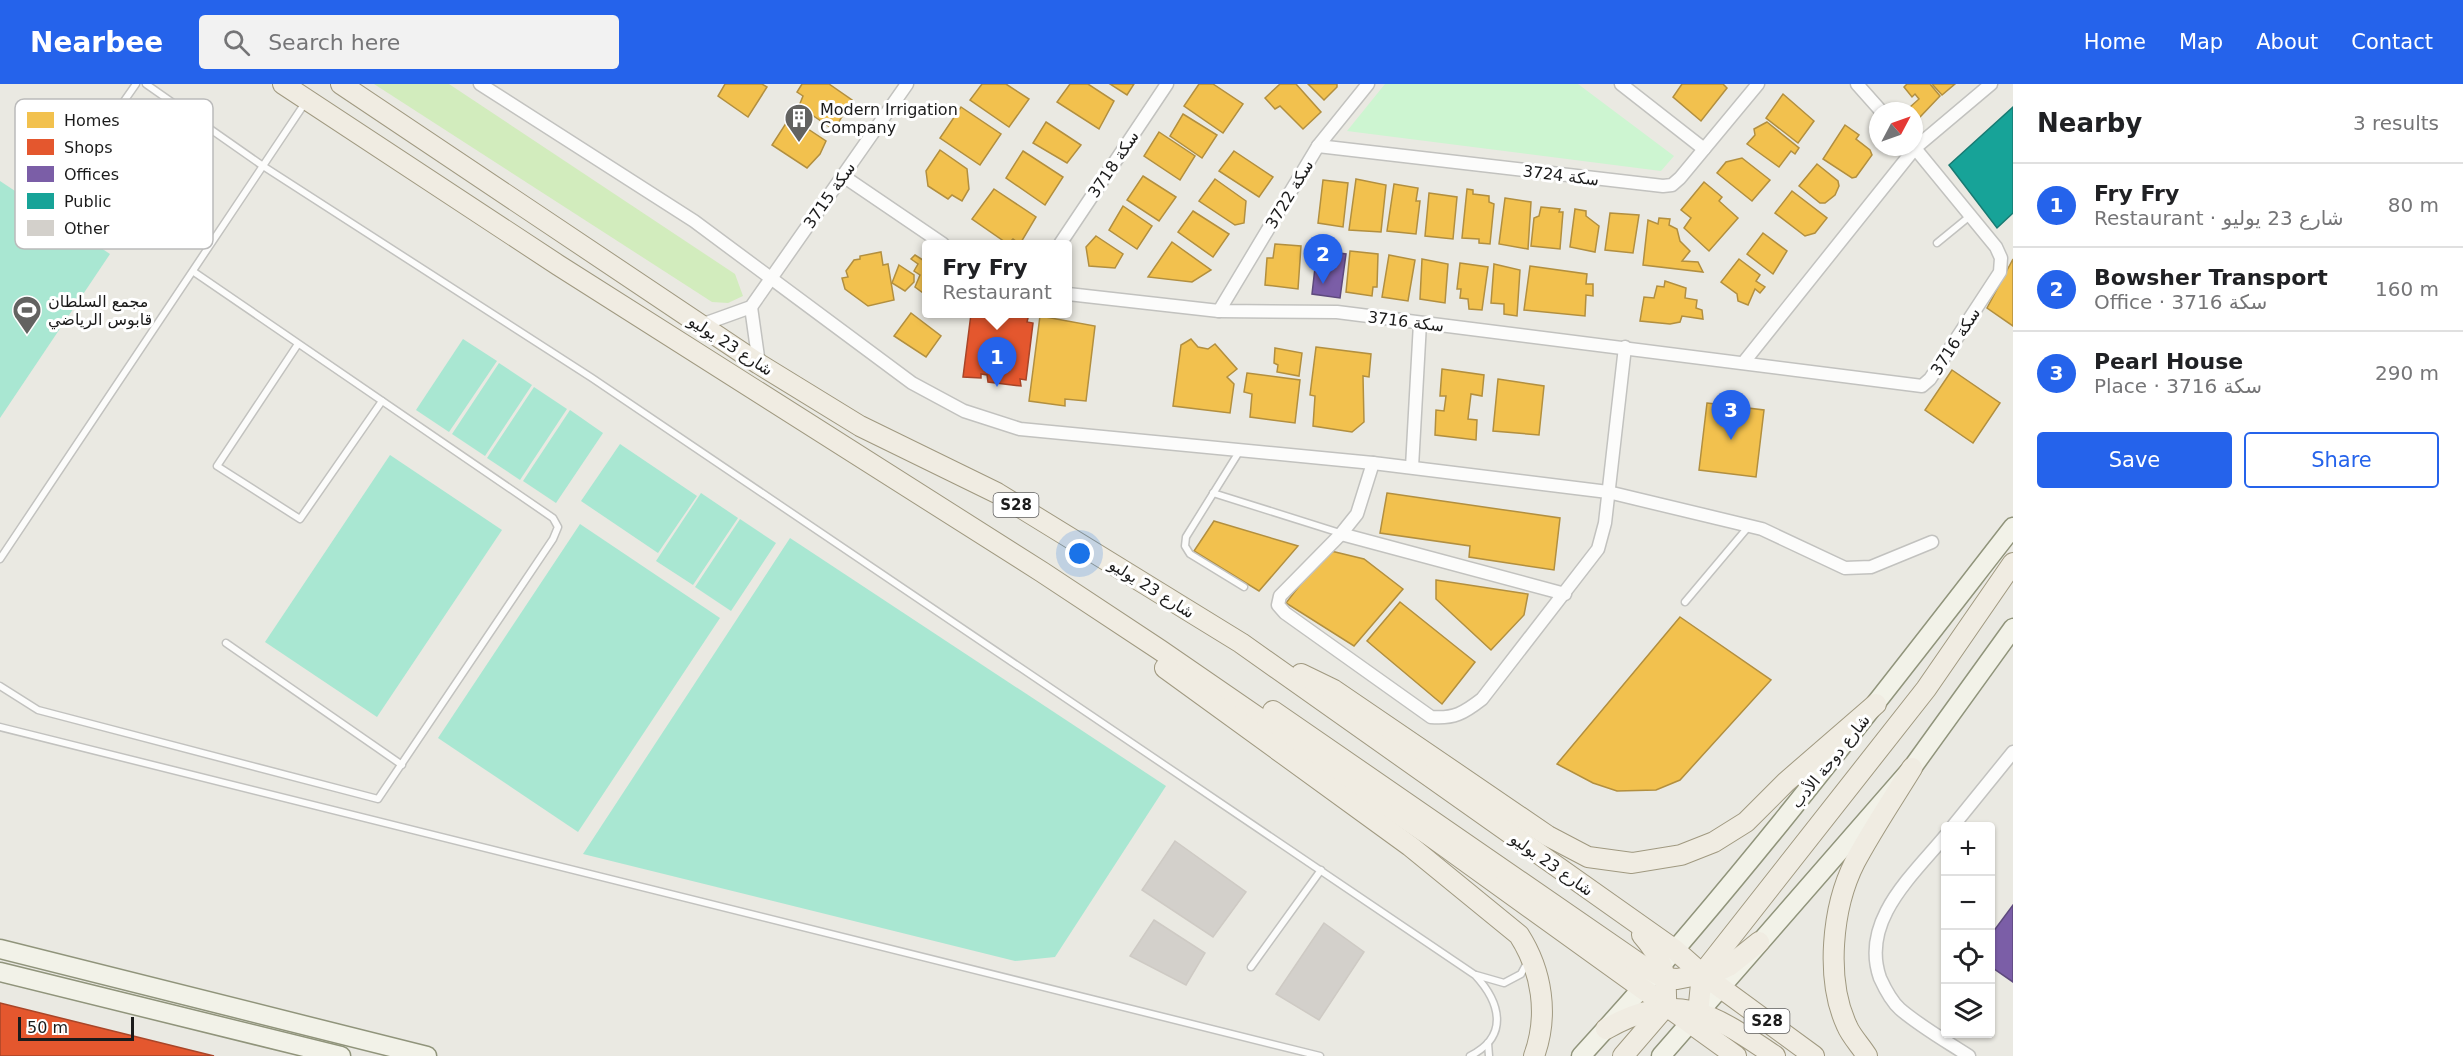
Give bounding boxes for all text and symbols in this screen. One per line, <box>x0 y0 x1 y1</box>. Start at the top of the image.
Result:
search box <box>199 15 619 69</box>
text: Nearbee <box>30 26 163 59</box>
icon: search <box>220 26 253 59</box>
text: Search here <box>268 30 400 55</box>
text: Home <box>2084 30 2146 54</box>
text: Map <box>2179 30 2223 54</box>
text: About <box>2256 30 2318 54</box>
text: Contact <box>2351 30 2433 54</box>
legend <box>15 99 213 249</box>
place label: Modern Irrigation Company <box>820 100 958 137</box>
building icon: Modern Irrigation Company <box>783 102 815 144</box>
north arrow <box>1869 102 1923 156</box>
text: Nearby <box>2037 108 2142 138</box>
text: Homes <box>64 111 120 130</box>
text: 3 results <box>2353 111 2439 135</box>
street label: سكة 3718 <box>1084 127 1143 201</box>
text: Shops <box>64 138 113 157</box>
street label: سكة 3722 <box>1262 157 1317 232</box>
street label: سكة 3715 <box>800 158 859 232</box>
street label: سكة 3724 <box>1522 161 1600 190</box>
text: Offices <box>64 165 119 184</box>
text: Fry Fry <box>2094 181 2179 206</box>
text: Public <box>64 192 111 211</box>
text: 1 <box>2050 193 2063 217</box>
text: 80 m <box>2388 193 2439 217</box>
text: Restaurant · شارع 23 يوليو <box>2094 206 2344 230</box>
text: Other <box>64 219 110 238</box>
pin: 2 <box>1304 234 1342 284</box>
popup <box>922 240 1072 318</box>
text: Fry Fry <box>942 255 1028 280</box>
text: Bowsher Transport <box>2094 265 2328 290</box>
text: 2 <box>2050 277 2063 301</box>
text: 160 m <box>2375 277 2439 301</box>
text: Restaurant <box>942 280 1052 304</box>
text: Office · سكة 3716 <box>2094 290 2267 314</box>
place label: مجمع السلطان قابوس الرياضي <box>48 292 152 330</box>
sports icon: مجمع السلطان قابوس الرياضي <box>11 294 43 336</box>
street label: سكة 3716 <box>1927 304 1984 379</box>
street label: سكة 3716 <box>1367 307 1445 336</box>
street label: شارع 23 يوليو <box>684 311 776 381</box>
pin: 1 <box>978 338 1016 387</box>
text: Pearl House <box>2094 349 2243 374</box>
text: 3 <box>2050 361 2063 385</box>
text: 290 m <box>2375 361 2439 385</box>
text: Place · سكة 3716 <box>2094 374 2262 398</box>
pin: 3 <box>1712 390 1750 440</box>
button: Save <box>2037 432 2232 488</box>
button: Share <box>2244 432 2439 488</box>
road number: S28 <box>994 493 1038 517</box>
your location <box>1065 539 1094 568</box>
street label: شارع 23 يوليو <box>1104 554 1198 623</box>
street label: شارع دوحة الأدب <box>1786 710 1875 813</box>
map controls <box>1941 822 1995 1038</box>
button: + <box>1941 822 1995 876</box>
street label: شارع 23 يوليو <box>1505 828 1597 901</box>
button: − <box>1941 876 1995 930</box>
button: locate <box>1941 930 1995 984</box>
button: layers <box>1941 984 1995 1038</box>
road number: S28 <box>1744 1009 1790 1033</box>
scale bar <box>18 1014 134 1042</box>
text: 50 m <box>27 1018 68 1037</box>

